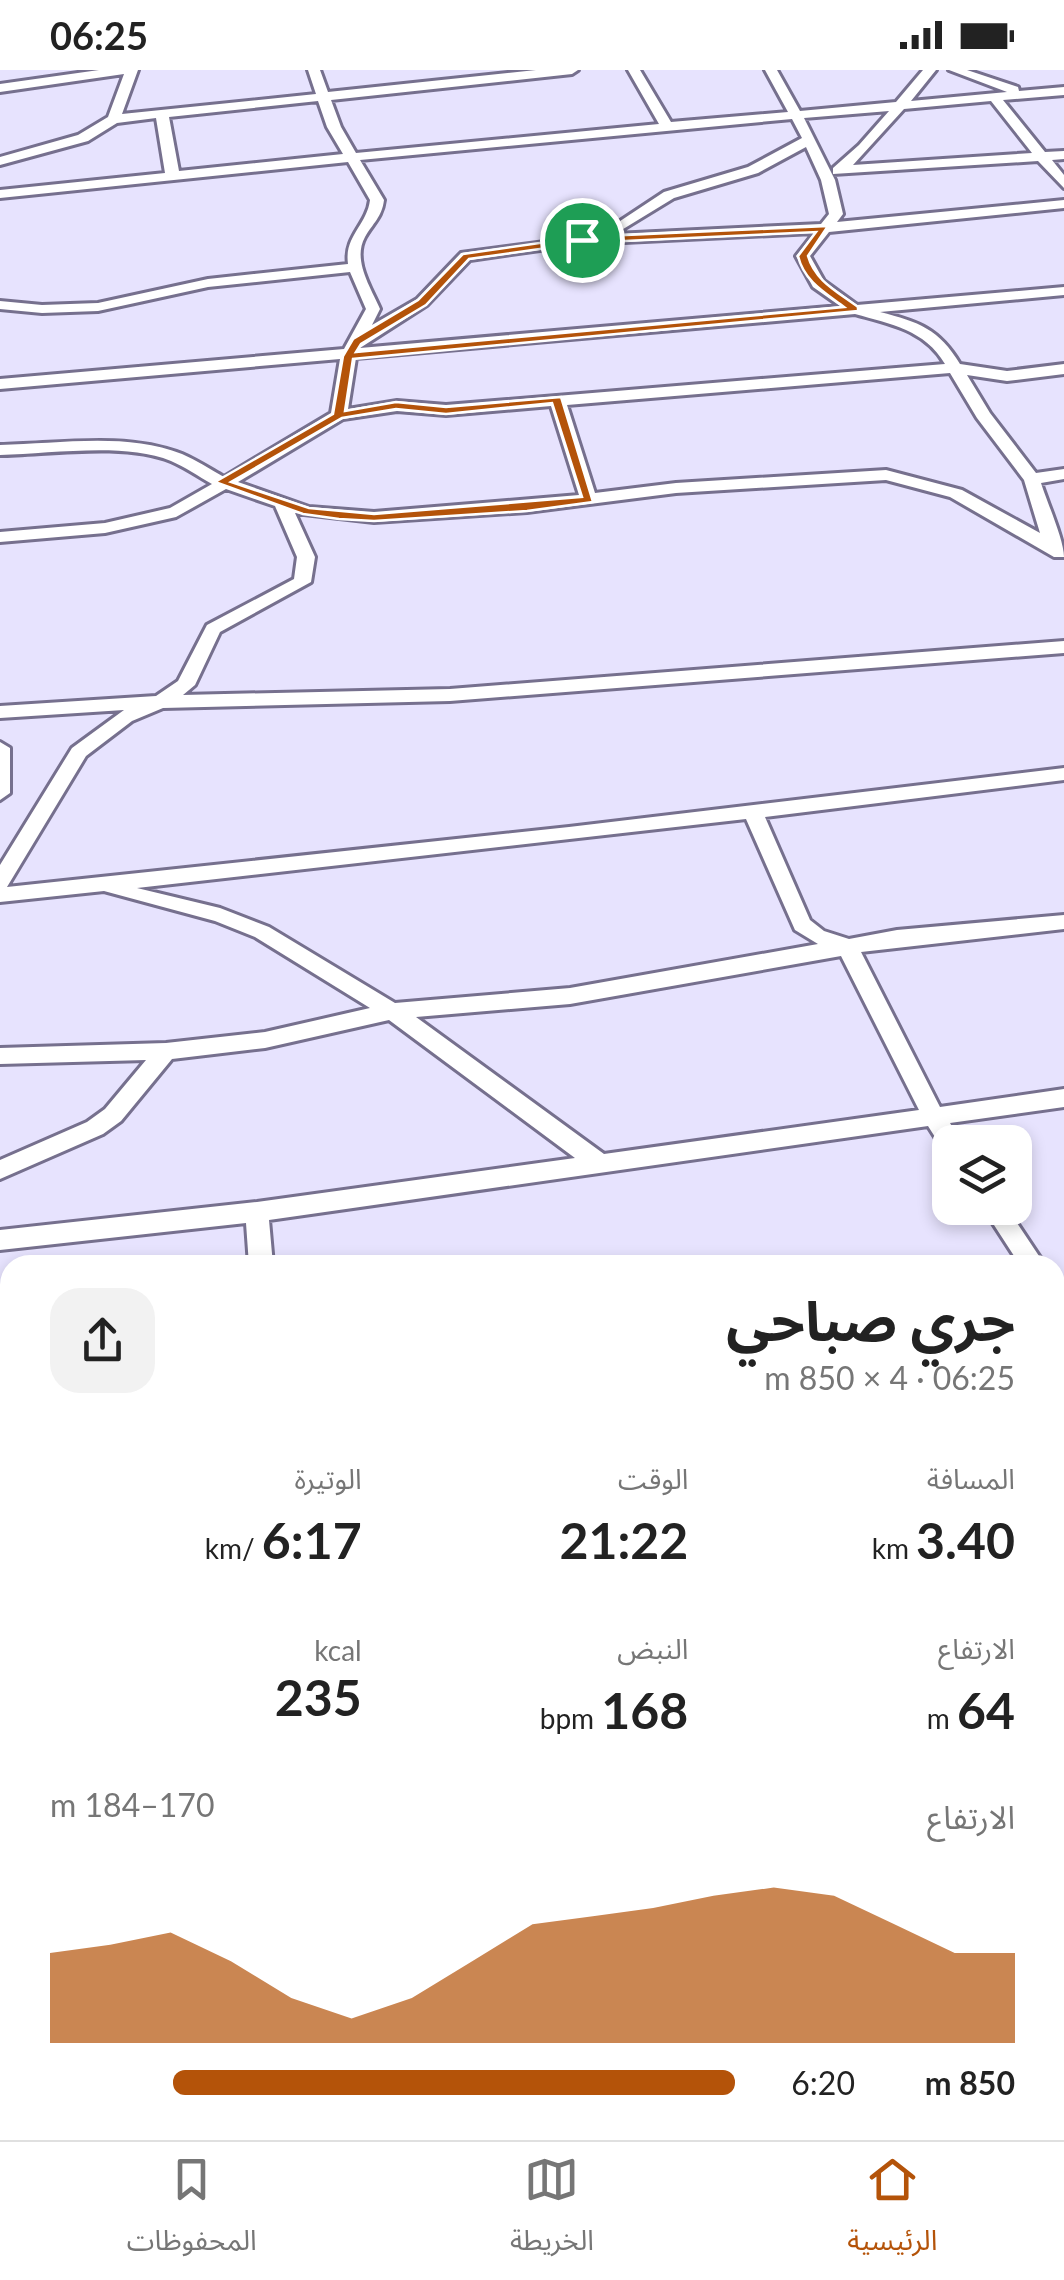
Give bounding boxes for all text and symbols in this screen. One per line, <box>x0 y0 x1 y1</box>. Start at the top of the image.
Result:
text: 06:25 <box>50 12 148 58</box>
pin <box>540 198 625 283</box>
icon: arrive <box>555 213 610 268</box>
map controls <box>932 1125 1032 1225</box>
button: layers <box>932 1125 1032 1225</box>
text: جري صباحي <box>726 1287 1015 1353</box>
button: share <box>50 1288 155 1393</box>
text: 06:25 · 4 × 850 m <box>764 1358 1015 1397</box>
text: الوتيرة <box>294 1461 362 1495</box>
text: الوقت <box>618 1461 688 1495</box>
text: المسافة <box>927 1461 1015 1495</box>
text: 6:17 <box>262 1510 362 1570</box>
text: 21:22 <box>559 1510 688 1570</box>
text: 3.40 <box>916 1510 1015 1570</box>
text: /km <box>205 1531 262 1565</box>
text: km <box>872 1531 916 1565</box>
text: النبض <box>617 1631 688 1665</box>
text: الارتفاع <box>938 1631 1015 1665</box>
text: kcal <box>314 1633 362 1667</box>
text: 235 <box>275 1667 362 1727</box>
text: 168 <box>601 1680 688 1740</box>
text: 64 <box>957 1680 1015 1740</box>
text: bpm <box>540 1701 601 1735</box>
text: m <box>927 1701 957 1735</box>
text: 170–184 m <box>50 1785 214 1824</box>
text: الارتفاع <box>927 1797 1015 1836</box>
text: 6:20 <box>791 2063 855 2102</box>
text: 850 m <box>925 2063 1015 2102</box>
tab: المحفوظات <box>127 2152 257 2271</box>
tab: الخريطة <box>510 2152 594 2271</box>
tab: الرئيسية <box>847 2152 937 2271</box>

